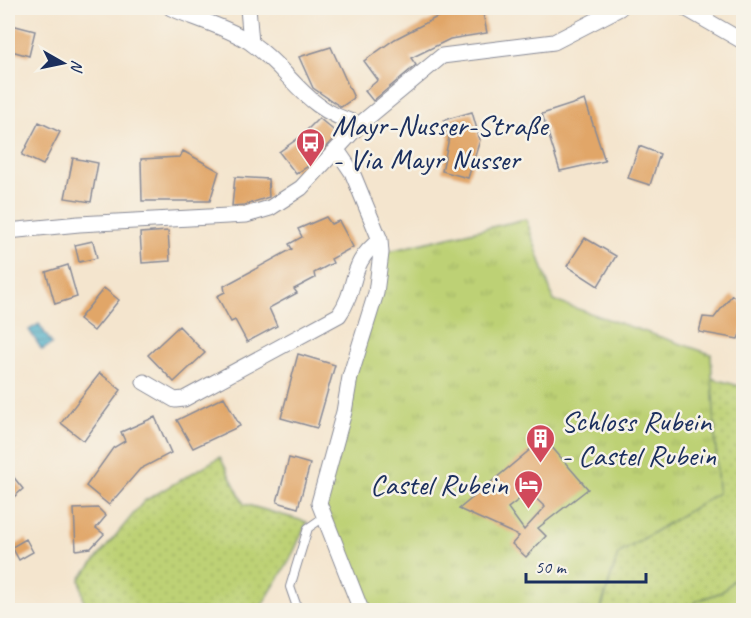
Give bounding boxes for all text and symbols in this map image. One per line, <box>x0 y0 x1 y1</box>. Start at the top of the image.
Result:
north arrow <box>33 33 93 93</box>
text: N <box>66 59 87 75</box>
place label: Mayr-Nusser-Straße - Via Mayr Nusser <box>332 106 550 178</box>
bus stop icon: Mayr-Nusser-Straße - Via Mayr Nusser <box>295 126 327 168</box>
place label: Schloss Rubein - Castel Rubein <box>561 402 717 474</box>
building icon: Schloss Rubein - Castel Rubein <box>524 422 556 464</box>
place label: Castel Rubein <box>370 465 508 503</box>
hotel icon: Castel Rubein <box>513 468 545 510</box>
scale bar <box>526 546 646 584</box>
text: 50 m <box>535 556 568 578</box>

